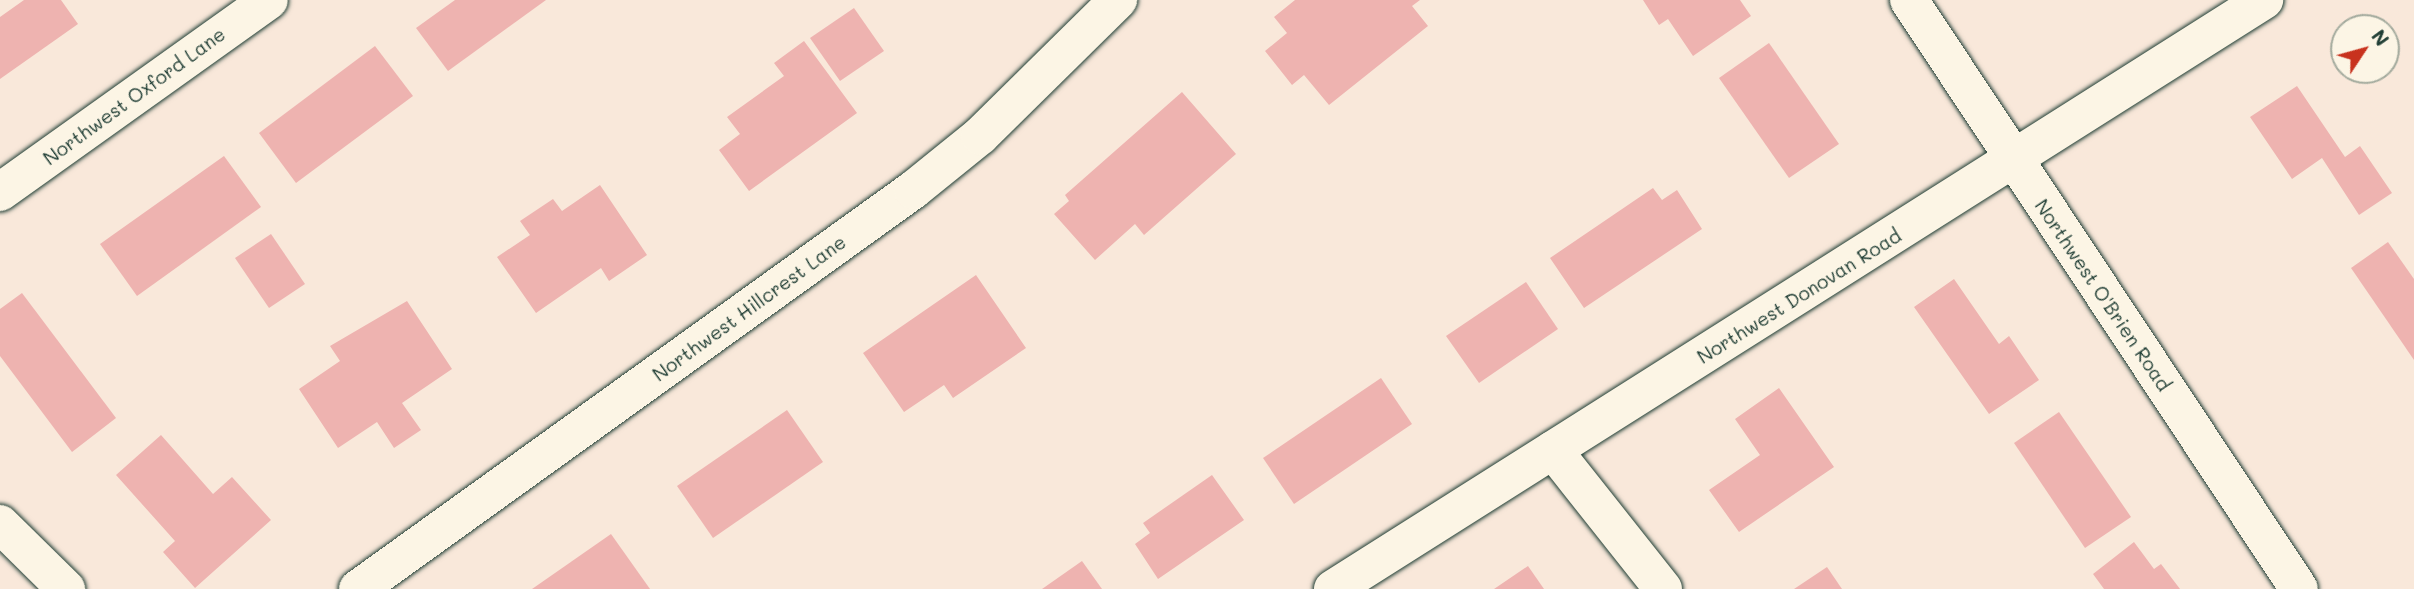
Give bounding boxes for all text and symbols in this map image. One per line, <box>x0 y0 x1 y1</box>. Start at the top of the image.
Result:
north arrow <box>2330 14 2400 84</box>
street label: Northwest Oxford Lane <box>39 22 229 170</box>
text: N <box>2366 24 2395 51</box>
street label: Northwest O'Brien Road <box>2030 195 2176 395</box>
street label: Northwest Donovan Road <box>1693 224 1905 368</box>
street label: Northwest Hillcrest Lane <box>648 230 850 386</box>

